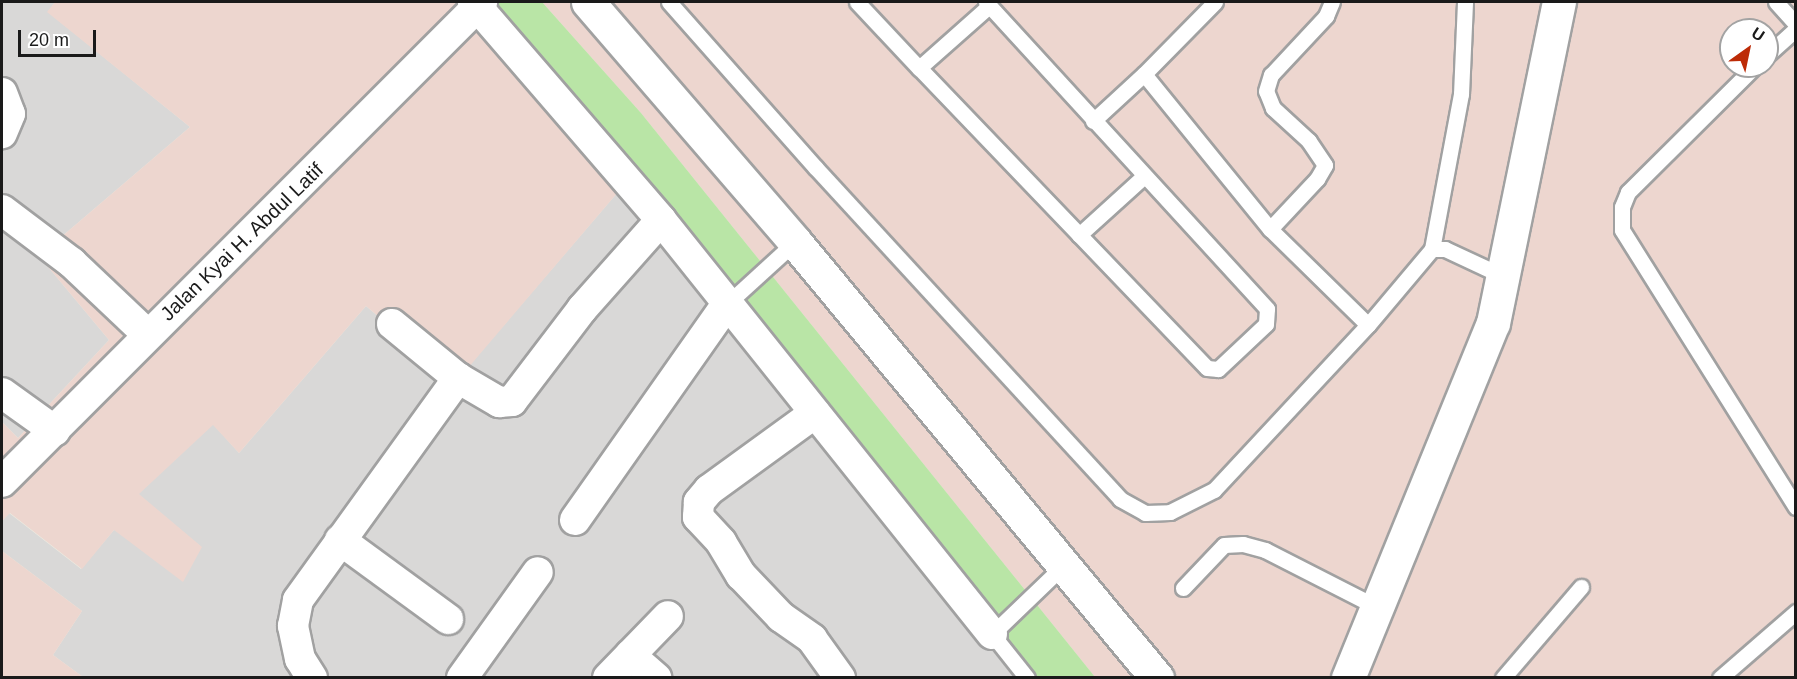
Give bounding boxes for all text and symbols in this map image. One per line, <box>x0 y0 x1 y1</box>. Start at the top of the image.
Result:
scale bar <box>21 18 99 56</box>
north arrow <box>1719 18 1779 78</box>
text: U <box>1749 24 1767 44</box>
text: 20 m <box>29 30 69 50</box>
street label: Jalan Kyai H. Abdul Latif <box>155 158 329 326</box>

